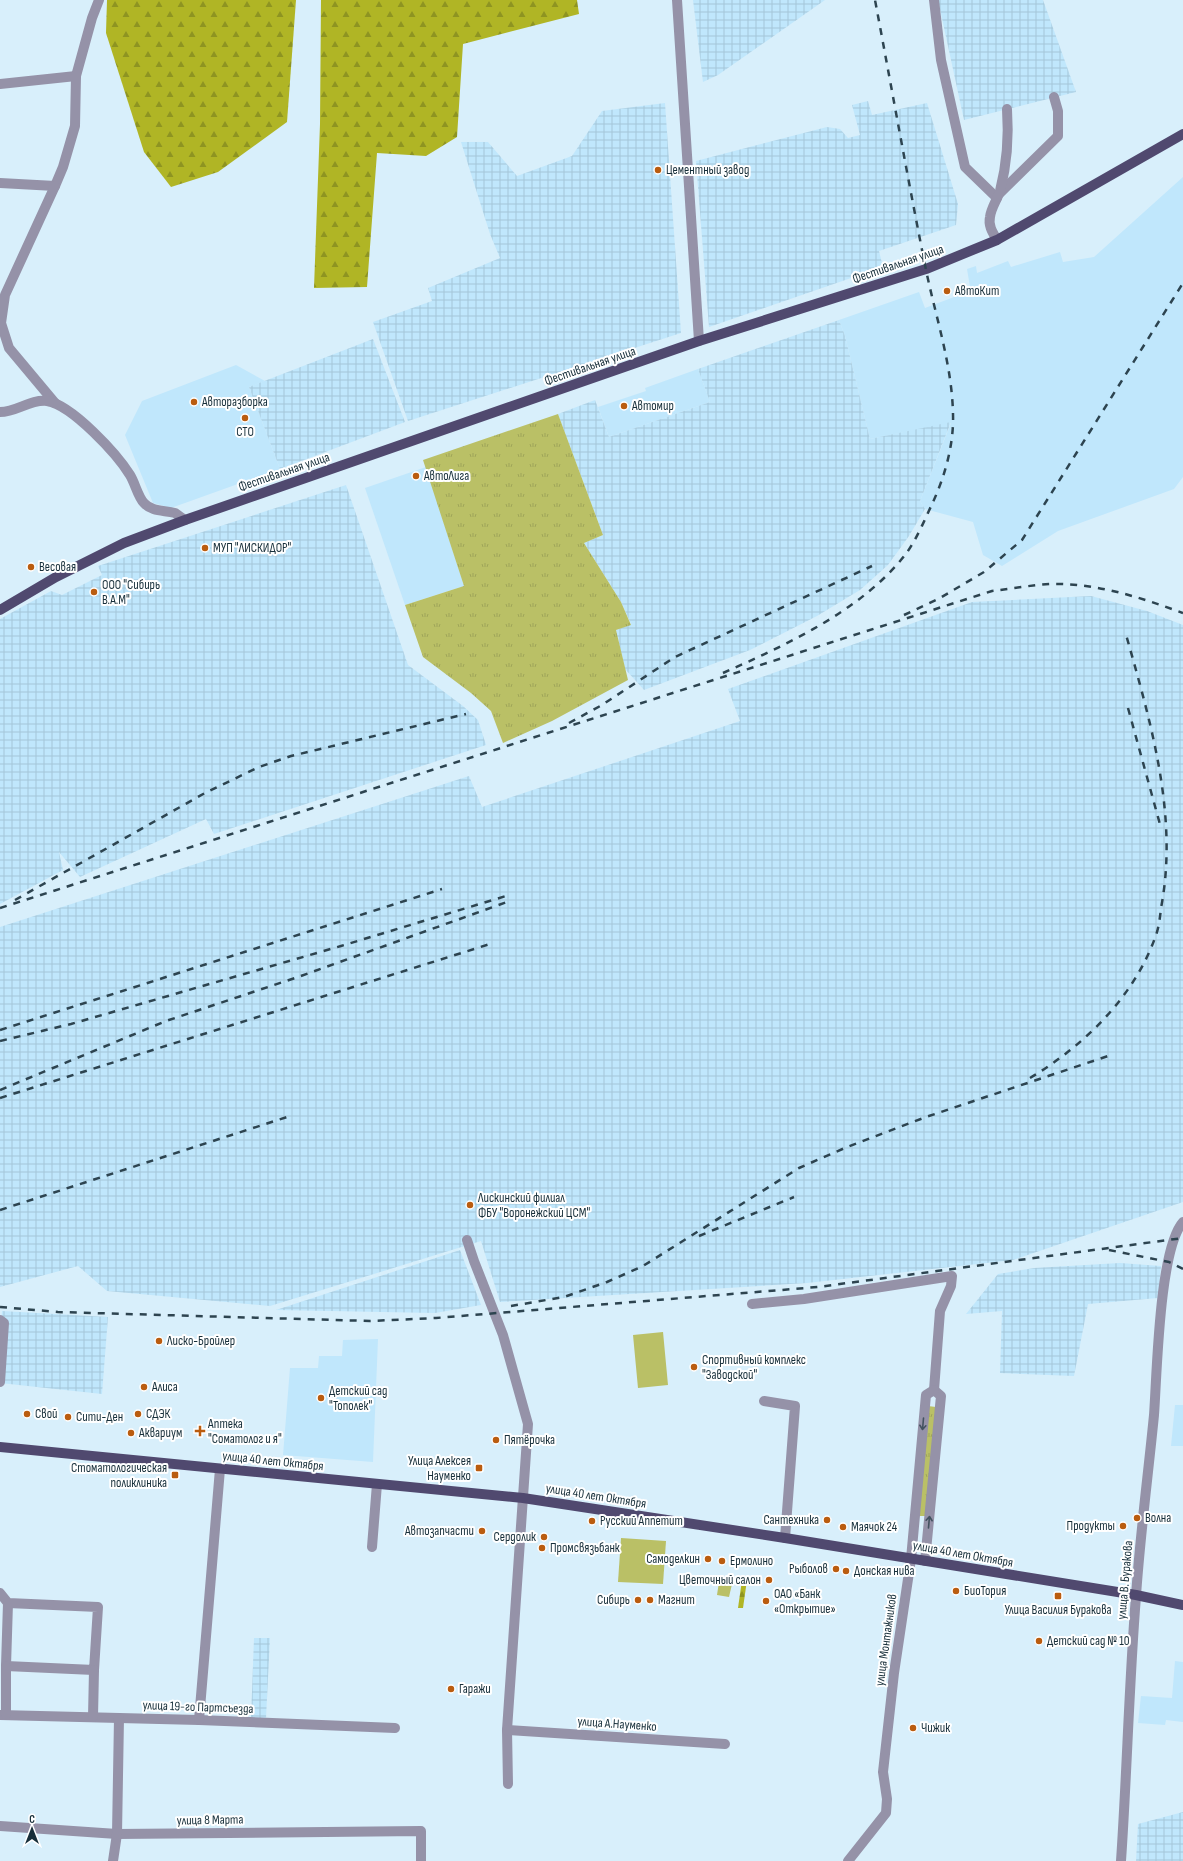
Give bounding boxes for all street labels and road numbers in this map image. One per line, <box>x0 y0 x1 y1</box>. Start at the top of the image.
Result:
street label: Фестивальная улица <box>850 241 946 287</box>
street label: Фестивальная улица <box>542 343 638 389</box>
street label: Фестивальная улица <box>236 449 332 495</box>
street label: улица 40 лет Октября <box>222 1448 324 1474</box>
street label: улица 40 лет Октября <box>545 1480 647 1512</box>
street label: улица 40 лет Октября <box>912 1537 1014 1571</box>
street label: улица В. Буракова <box>1114 1540 1136 1620</box>
street label: улица Монтажников <box>872 1593 900 1687</box>
street label: улица 19-го Партсъезда <box>142 1697 254 1717</box>
street label: улица А.Науменко <box>577 1713 657 1735</box>
street label: улица 8 Марта <box>177 1811 243 1829</box>

